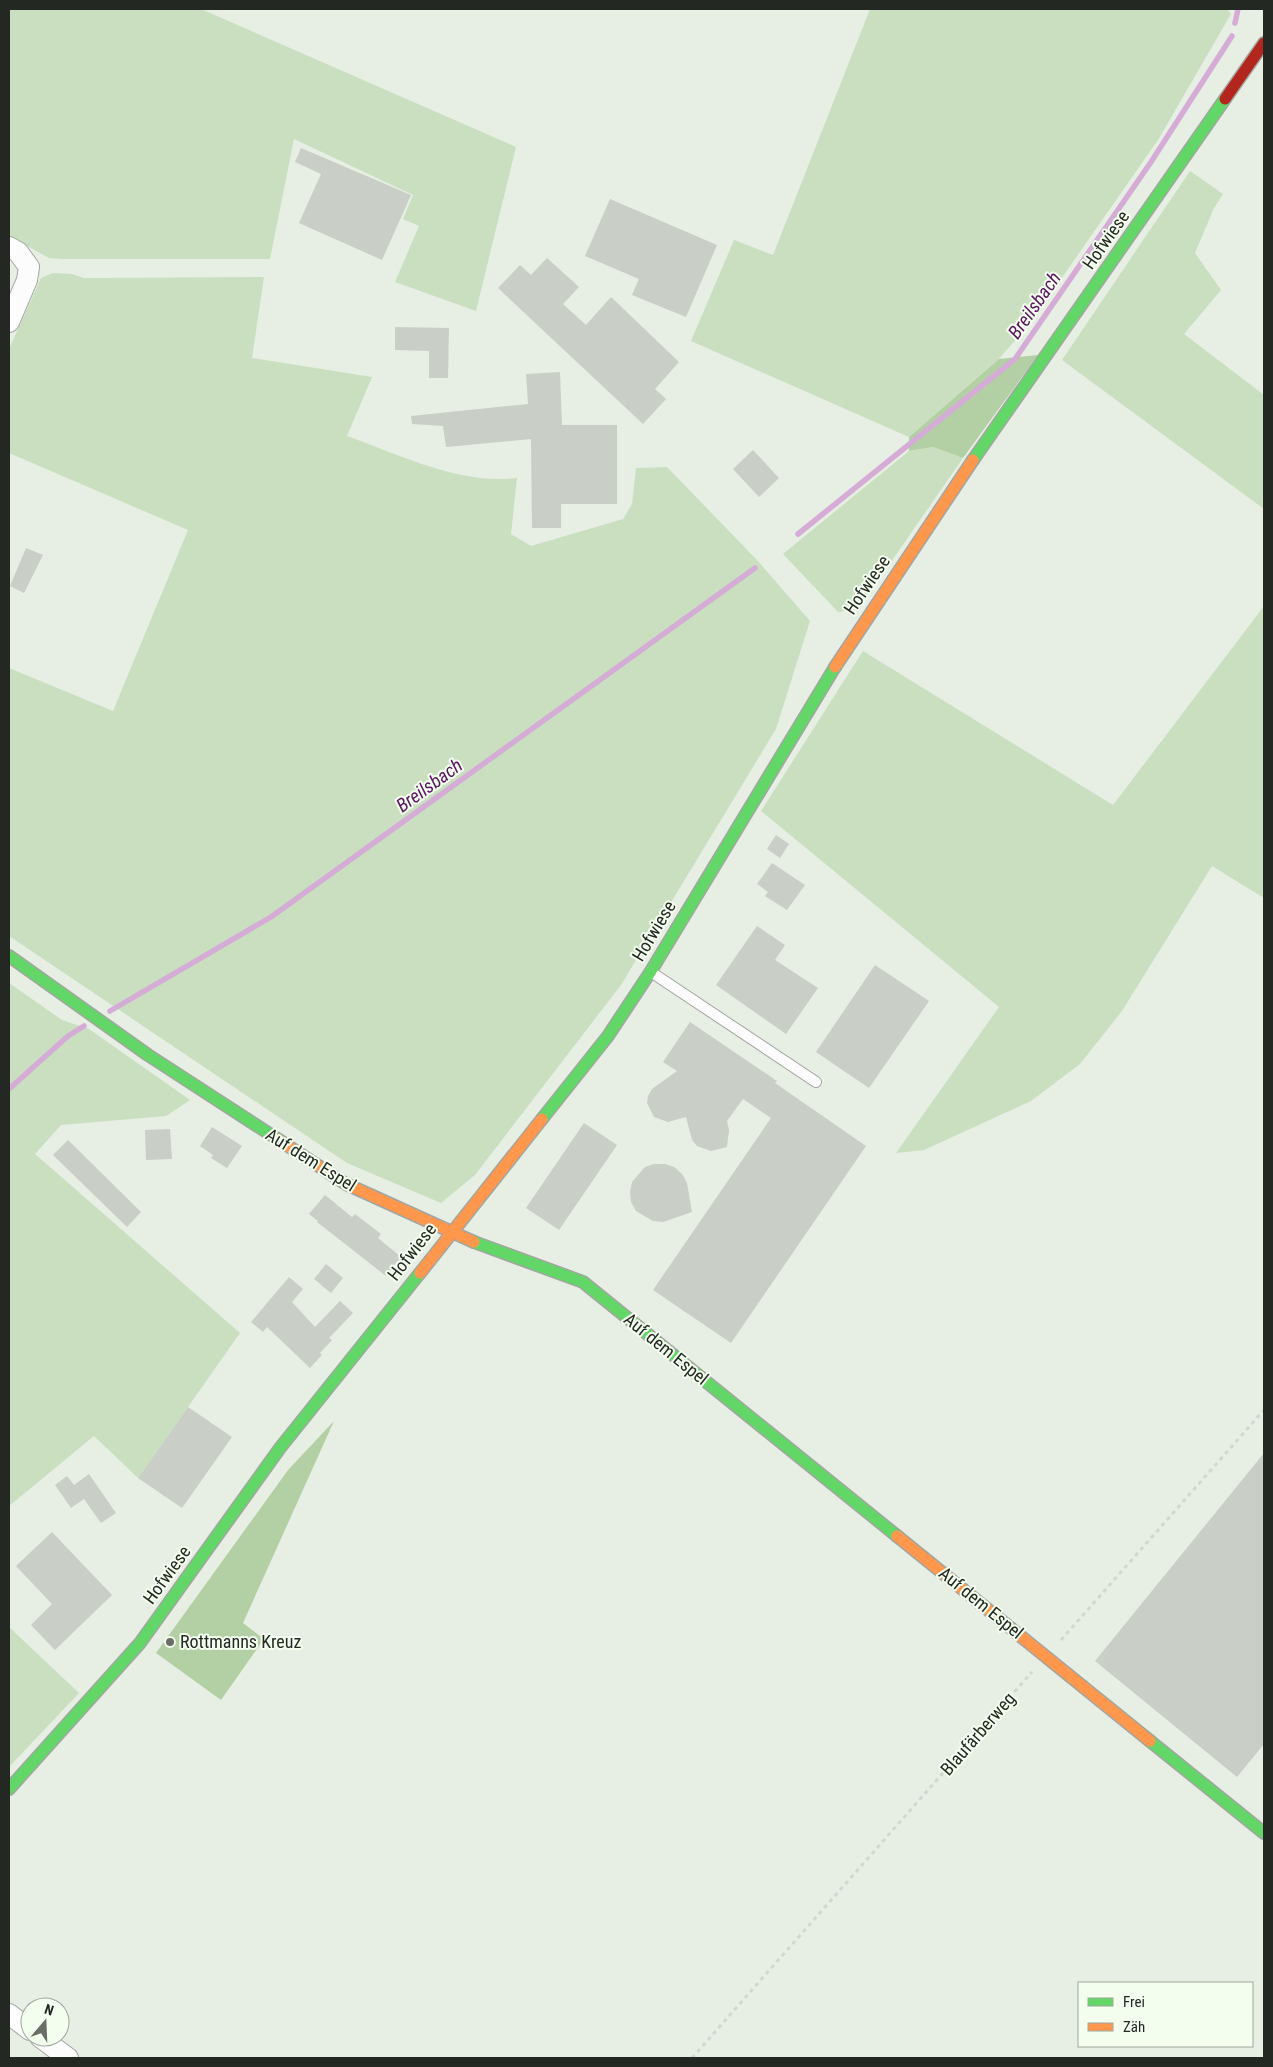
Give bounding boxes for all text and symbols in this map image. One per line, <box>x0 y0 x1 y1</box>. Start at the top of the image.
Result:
street label: Hofwiese <box>1078 206 1133 273</box>
water label: Breilsbach <box>1003 267 1066 343</box>
street label: Hofwiese <box>839 551 894 618</box>
water label: Breilsbach <box>392 754 467 817</box>
street label: Hofwiese <box>627 897 680 965</box>
street label: Auf dem Espel <box>262 1124 360 1196</box>
street label: Hofwiese <box>383 1219 440 1284</box>
street label: Auf dem Espel <box>620 1308 713 1389</box>
street label: Hofwiese <box>138 1542 195 1608</box>
street label: Auf dem Espel <box>935 1562 1028 1643</box>
place label: Rottmanns Kreuz <box>180 1631 301 1652</box>
marker: Rottmanns Kreuz <box>164 1636 176 1648</box>
street label: Blaufärberweg <box>936 1688 1019 1779</box>
legend <box>1078 1982 1253 2047</box>
text: Frei <box>1123 1993 1145 2011</box>
north arrow <box>20 1997 70 2047</box>
text: N <box>43 2001 56 2019</box>
text: Zäh <box>1123 2018 1145 2036</box>

